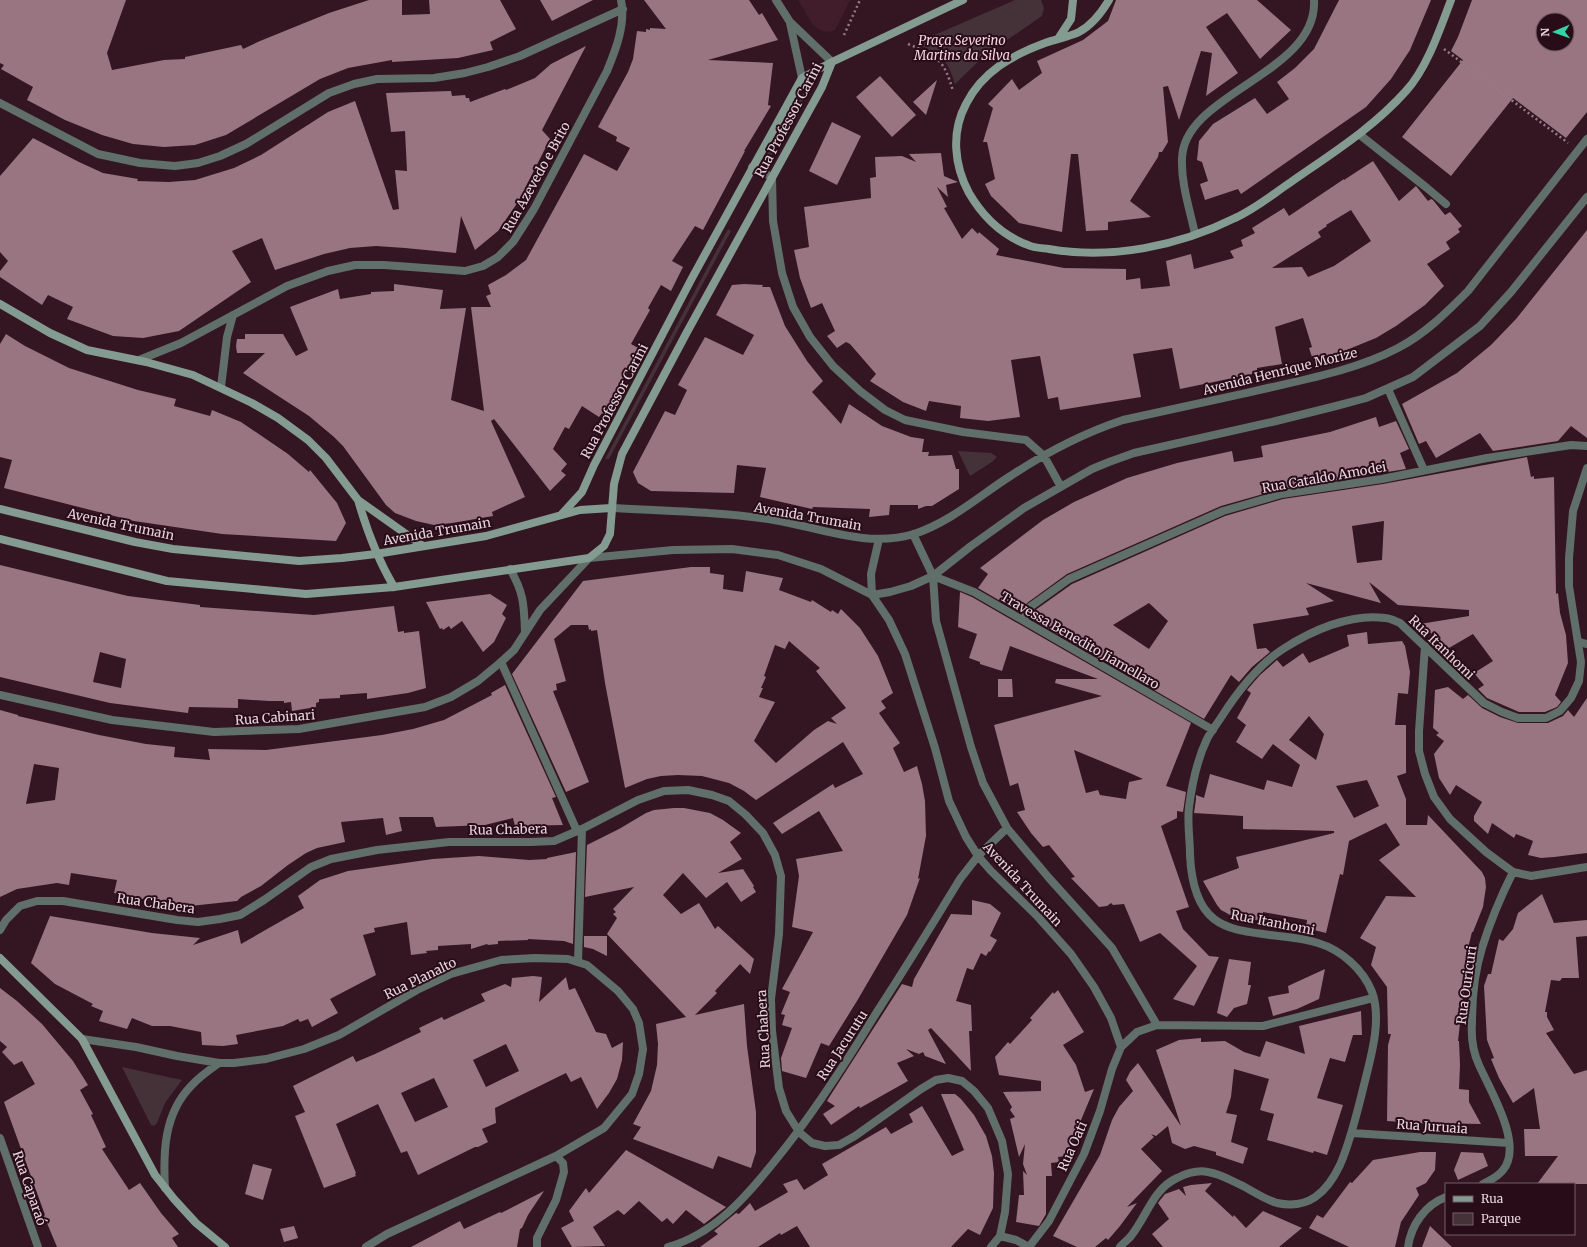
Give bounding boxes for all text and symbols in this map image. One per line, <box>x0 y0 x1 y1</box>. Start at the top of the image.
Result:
north arrow <box>1535 12 1575 52</box>
text: N <box>1538 27 1552 37</box>
park label: Praça Severino Martins da Silva <box>913 32 1010 64</box>
street label: Rua Professor Carini <box>751 60 826 181</box>
street label: Rua Azevedo e Brito <box>499 119 574 236</box>
street label: Rua Professor Carini <box>577 341 652 462</box>
street label: Avenida Henrique Morize <box>1200 344 1359 399</box>
street label: Rua Cataldo Amodei <box>1260 458 1388 497</box>
street label: Avenida Trumain <box>752 498 863 534</box>
street label: Avenida Trumain <box>65 505 176 544</box>
street label: Avenida Trumain <box>381 514 493 549</box>
street label: Travessa Benedito Jiamellaro <box>997 588 1163 693</box>
street label: Rua Itanhomi <box>1405 612 1478 683</box>
street label: Rua Cabinari <box>234 706 316 729</box>
street label: Rua Chabera <box>469 820 547 839</box>
street label: Avenida Trumain <box>979 838 1066 930</box>
street label: Rua Chabera <box>116 890 196 917</box>
street label: Rua Itanhomi <box>1229 906 1316 939</box>
street label: Rua Ouricuri <box>1453 945 1480 1026</box>
street label: Rua Planalto <box>381 953 459 1003</box>
street label: Rua Chabera <box>753 989 774 1069</box>
street label: Rua Jacurutu <box>813 1007 871 1084</box>
street label: Rua Juruaia <box>1396 1116 1468 1137</box>
street label: Rua Oati <box>1054 1119 1091 1174</box>
street label: Rua Caparaó <box>9 1149 50 1228</box>
legend <box>1445 1183 1575 1235</box>
text: Rua <box>1481 1191 1504 1206</box>
text: Parque <box>1481 1211 1521 1226</box>

